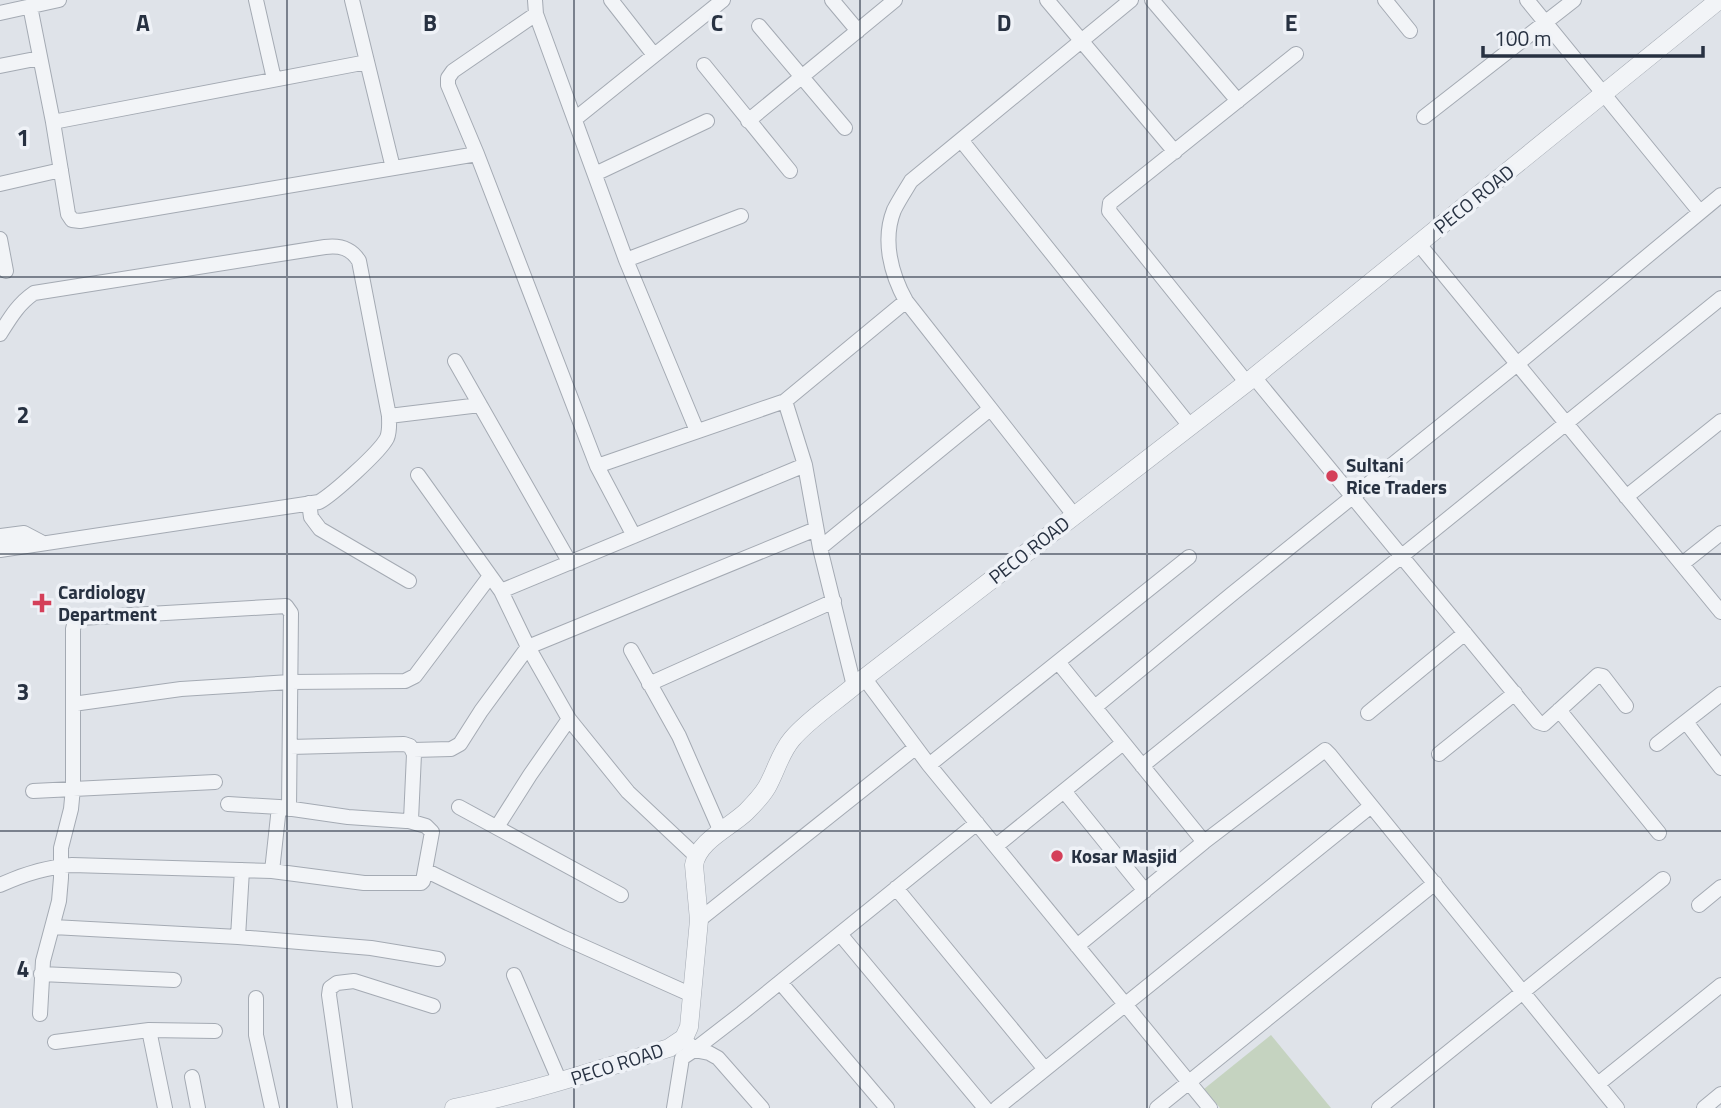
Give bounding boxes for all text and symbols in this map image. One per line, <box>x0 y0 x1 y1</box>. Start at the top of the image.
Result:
text: A <box>136 5 150 40</box>
text: B <box>423 5 437 40</box>
text: C <box>711 5 723 40</box>
text: D <box>997 5 1011 40</box>
text: E <box>1285 5 1297 40</box>
scale bar <box>1483 14 1704 58</box>
text: 100 m <box>1494 22 1551 54</box>
text: 1 <box>17 120 29 155</box>
street label: PECO ROAD <box>1427 157 1520 240</box>
text: 2 <box>17 397 29 432</box>
place label: Sultani Rice Traders <box>1346 450 1447 501</box>
marker: Sultani Rice Traders <box>1324 468 1340 484</box>
street label: PECO ROAD <box>982 509 1075 591</box>
place label: Cardiology Department <box>58 577 157 628</box>
marker: Cardiology Department <box>32 593 52 613</box>
text: 3 <box>17 674 29 709</box>
place label: Kosar Masjid <box>1071 841 1177 870</box>
marker: Kosar Masjid <box>1049 848 1065 864</box>
text: 4 <box>17 951 29 986</box>
street label: PECO ROAD <box>567 1035 667 1092</box>

